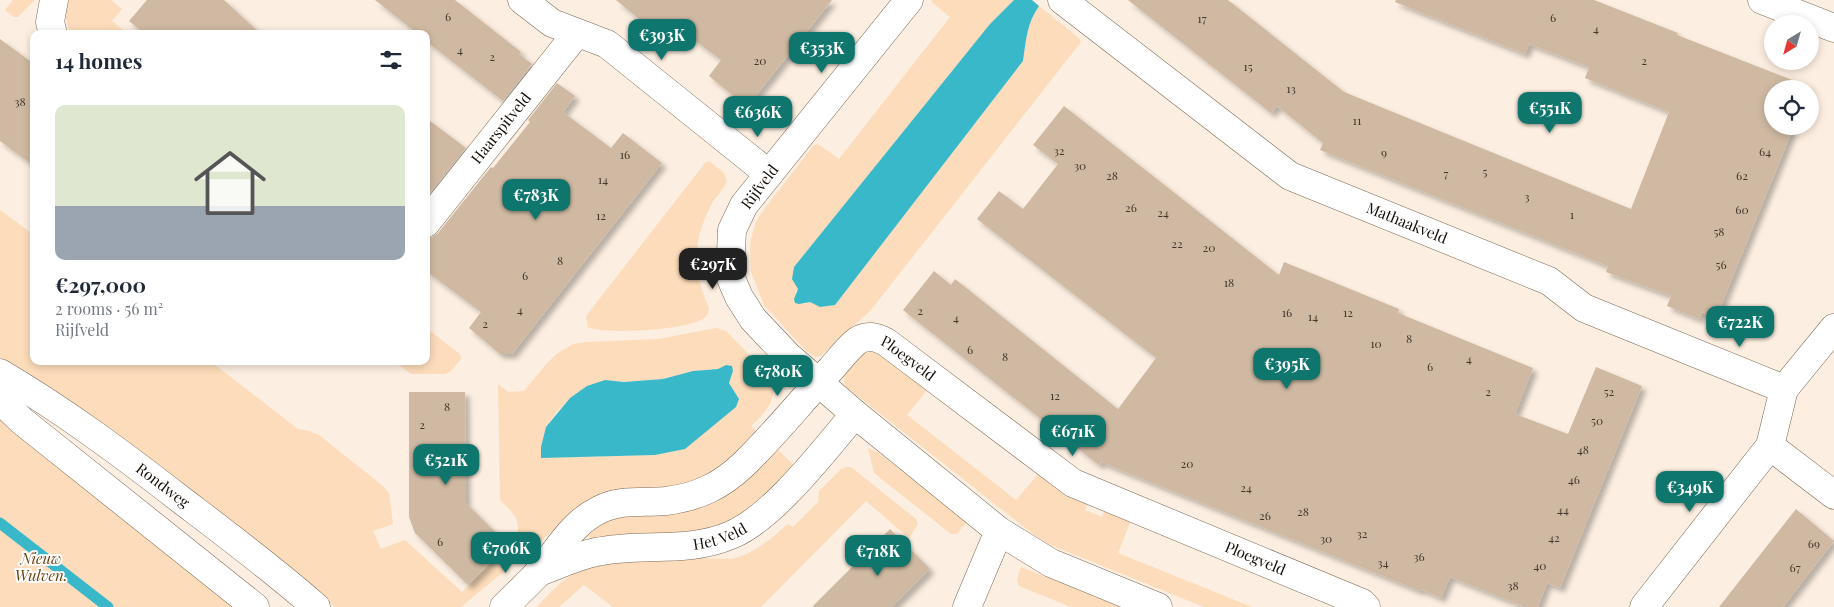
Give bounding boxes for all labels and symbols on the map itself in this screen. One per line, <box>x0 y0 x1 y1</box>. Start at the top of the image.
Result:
house number: 6 <box>445 8 451 24</box>
house number: 6 <box>1550 9 1556 25</box>
house number: 17 <box>1197 10 1207 26</box>
north arrow <box>1764 15 1819 70</box>
pin: €393K <box>627 18 697 61</box>
house number: 4 <box>1593 20 1599 36</box>
pin: €353K <box>787 32 857 74</box>
house number: 4 <box>457 41 463 57</box>
house number: 2 <box>489 48 495 64</box>
house number: 20 <box>754 52 766 68</box>
house number: 2 <box>1641 52 1647 68</box>
house number: 15 <box>1243 58 1253 74</box>
house number: 13 <box>1286 80 1296 96</box>
street label: Haarspitveld <box>466 88 535 167</box>
pin: €551K <box>1515 92 1585 134</box>
house number: 38 <box>14 93 26 109</box>
pin: €636K <box>723 96 793 138</box>
house number: 11 <box>1353 112 1362 128</box>
house number: 32 <box>1053 142 1065 158</box>
house number: 64 <box>1759 143 1771 159</box>
house number: 9 <box>1381 144 1387 160</box>
house number: 16 <box>620 146 630 162</box>
house number: 30 <box>1074 157 1086 173</box>
street label: Rijfveld <box>736 160 783 213</box>
house number: 5 <box>1483 163 1488 179</box>
house number: 7 <box>1444 165 1449 181</box>
house number: 28 <box>1106 167 1118 183</box>
house number: 62 <box>1736 167 1748 183</box>
house number: 14 <box>598 171 608 187</box>
pin: €783K <box>501 178 571 221</box>
house number: 3 <box>1524 188 1530 204</box>
street label: Mathaakveld <box>1364 197 1451 248</box>
house number: 26 <box>1125 199 1137 215</box>
house number: 60 <box>1735 201 1749 217</box>
house number: 24 <box>1157 204 1169 220</box>
house number: 1 <box>1570 206 1575 222</box>
house number: 12 <box>596 207 606 223</box>
house number: 58 <box>1713 223 1725 239</box>
house number: 22 <box>1171 235 1183 251</box>
house number: 20 <box>1203 239 1215 255</box>
pin: €297K <box>678 248 748 290</box>
house number: 8 <box>557 252 563 268</box>
house number: 56 <box>1715 256 1727 272</box>
house number: 6 <box>522 267 528 283</box>
house number: 18 <box>1224 274 1234 290</box>
house number: 4 <box>517 301 523 317</box>
house number: 2 <box>917 302 923 318</box>
house number: 16 <box>1282 304 1292 320</box>
house number: 12 <box>1343 304 1353 320</box>
pin: €722K <box>1705 306 1775 348</box>
house number: 14 <box>1308 308 1318 324</box>
house number: 4 <box>953 309 959 325</box>
house number: 2 <box>482 315 488 331</box>
street label: Ploegveld <box>878 330 940 385</box>
house number: 8 <box>1406 330 1412 346</box>
house number: 10 <box>1370 335 1382 351</box>
house number: 6 <box>967 341 973 357</box>
house number: 8 <box>1002 348 1008 364</box>
pin: €395K <box>1252 348 1322 390</box>
house number: 4 <box>1466 350 1472 366</box>
pin: €780K <box>743 354 813 397</box>
house number: 6 <box>1427 358 1433 374</box>
house number: 2 <box>1485 383 1491 399</box>
house number: 52 <box>1604 383 1615 399</box>
house number: 12 <box>1050 387 1060 403</box>
house number: 8 <box>444 398 450 414</box>
house number: 50 <box>1591 412 1603 428</box>
pin: €671K <box>1038 414 1108 457</box>
house number: 2 <box>419 416 425 432</box>
house number: 48 <box>1577 441 1589 457</box>
pin: €521K <box>411 444 481 486</box>
house number: 20 <box>1181 455 1193 471</box>
street label: Rondweg <box>132 458 194 512</box>
pin: €349K <box>1655 470 1725 513</box>
house number: 46 <box>1568 471 1580 487</box>
house number: 24 <box>1240 479 1252 495</box>
house number: 44 <box>1557 501 1569 517</box>
house number: 28 <box>1297 503 1309 519</box>
house number: 26 <box>1259 507 1271 523</box>
street label: Het Veld <box>691 518 751 554</box>
house number: 32 <box>1356 525 1368 541</box>
house number: 42 <box>1548 529 1560 545</box>
house number: 30 <box>1320 530 1332 546</box>
pin: €706K <box>471 532 541 574</box>
house number: 6 <box>437 533 443 549</box>
pin: €718K <box>843 534 913 577</box>
house number: 69 <box>1808 535 1820 551</box>
street label: Ploegveld <box>1222 536 1289 579</box>
park label: Nieuw Wulven. <box>15 548 67 585</box>
house number: 36 <box>1413 548 1425 564</box>
house number: 34 <box>1377 554 1389 570</box>
house number: 40 <box>1533 557 1547 573</box>
house number: 67 <box>1789 559 1801 575</box>
house number: 38 <box>1507 577 1519 593</box>

